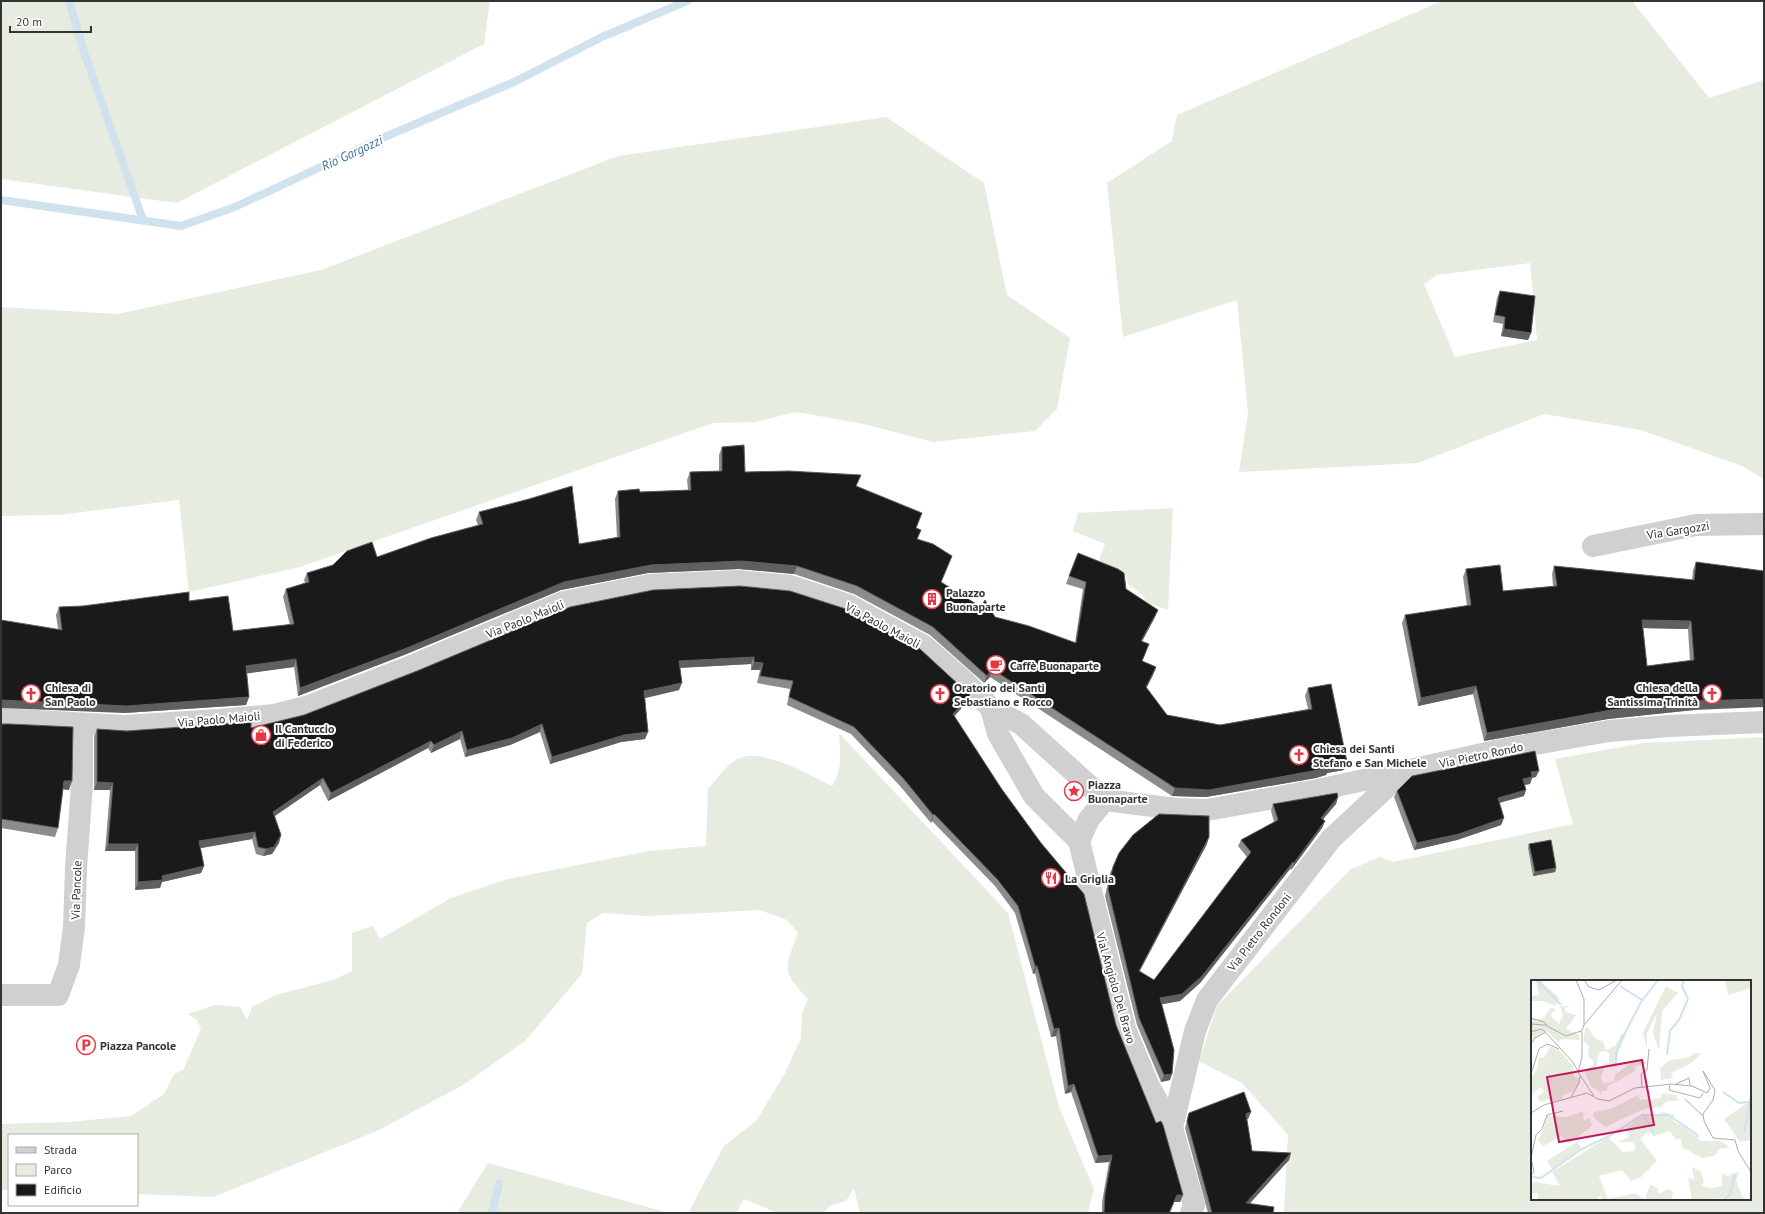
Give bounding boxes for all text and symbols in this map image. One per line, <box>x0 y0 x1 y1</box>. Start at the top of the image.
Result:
scale bar <box>10 8 91 34</box>
text: 20 m <box>16 14 42 29</box>
water label: Rio Gargozzi <box>318 131 386 175</box>
street label: Via Gargozzi <box>1645 518 1710 543</box>
place label: Palazzo Buonaparte <box>946 585 1006 614</box>
building icon: Palazzo Buonaparte <box>921 588 943 610</box>
street label: Via Paolo Maioli <box>483 597 566 642</box>
street label: Via Paolo Maioli <box>842 598 923 651</box>
cafe icon: Caffè Buonaparte <box>985 654 1007 676</box>
place label: Caffè Buonaparte <box>1010 658 1099 673</box>
place label: Chiesa di San Paolo <box>45 680 96 709</box>
place label: Oratorio dei Santi Sebastiano e Rocco <box>954 680 1053 709</box>
place label: Chiesa della Santissima Trinità <box>1607 680 1698 709</box>
church icon: Chiesa di San Paolo <box>20 683 42 705</box>
church icon: Oratorio dei Santi Sebastiano e Rocco <box>929 683 951 705</box>
church icon: Chiesa della Santissima Trinità <box>1701 683 1723 705</box>
street label: Via Paolo Maioli <box>176 708 261 730</box>
place label: Il Cantuccio di Federico <box>275 721 335 750</box>
shop icon: Il Cantuccio di Federico <box>250 724 272 746</box>
street label: Via Pietro Rondo <box>1437 739 1524 771</box>
place label: Chiesa dei Santi Stefano e San Michele <box>1313 741 1427 770</box>
church icon: Chiesa dei Santi Stefano e San Michele <box>1288 744 1310 766</box>
place label: Piazza Buonaparte <box>1088 777 1148 806</box>
place icon: Piazza Buonaparte <box>1063 780 1085 802</box>
street label: Via Pancole <box>67 860 85 921</box>
restaurant icon: La Griglia <box>1040 867 1062 889</box>
place label: La Griglia <box>1065 871 1114 886</box>
street label: Via Pietro Rondoni <box>1223 890 1294 975</box>
street label: Vial Angiolo Del Bravo <box>1093 930 1139 1045</box>
inset map <box>1531 980 1751 1200</box>
parking icon: Piazza Pancole <box>75 1034 97 1056</box>
place label: Piazza Pancole <box>100 1038 176 1053</box>
legend <box>8 1134 138 1206</box>
text: Strada <box>44 1142 77 1157</box>
text: Parco <box>44 1162 72 1177</box>
text: Edificio <box>44 1182 82 1197</box>

